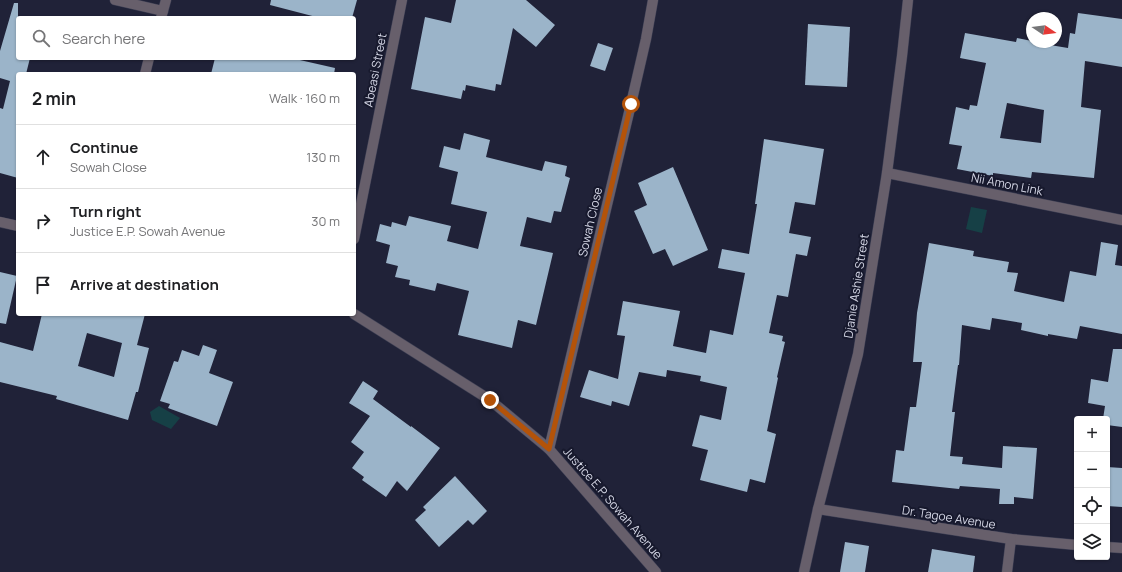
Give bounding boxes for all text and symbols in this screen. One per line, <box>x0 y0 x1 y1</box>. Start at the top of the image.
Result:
north arrow <box>1026 12 1062 48</box>
search box <box>16 16 356 60</box>
icon: search <box>30 27 52 49</box>
text: Search here <box>62 28 145 49</box>
street label: Abeasi Street <box>359 31 391 108</box>
text: 2 min <box>32 87 76 110</box>
text: Walk · 160 m <box>269 89 340 107</box>
route start <box>622 95 640 113</box>
text: Continue <box>70 137 138 158</box>
icon: ahead <box>32 146 54 168</box>
text: 130 m <box>306 148 340 166</box>
text: Sowah Close <box>70 158 147 176</box>
street label: Nii Amon Link <box>970 169 1045 199</box>
street label: Sowah Close <box>574 185 606 259</box>
text: Turn right <box>70 201 141 222</box>
icon: right <box>32 210 54 232</box>
text: 30 m <box>311 212 340 230</box>
text: Justice E.P. Sowah Avenue <box>70 222 225 240</box>
street label: Djanie Ashie Street <box>839 232 873 339</box>
icon: arrive <box>32 274 54 296</box>
text: Arrive at destination <box>70 274 219 295</box>
route end <box>481 391 499 409</box>
map controls <box>1074 416 1110 560</box>
button: + <box>1074 416 1110 452</box>
street label: Justice E.P. Sowah Avenue <box>560 443 666 563</box>
button: − <box>1074 452 1110 488</box>
button: locate <box>1074 488 1110 524</box>
street label: Dr. Tagoe Avenue <box>901 501 997 533</box>
button: layers <box>1074 524 1110 560</box>

